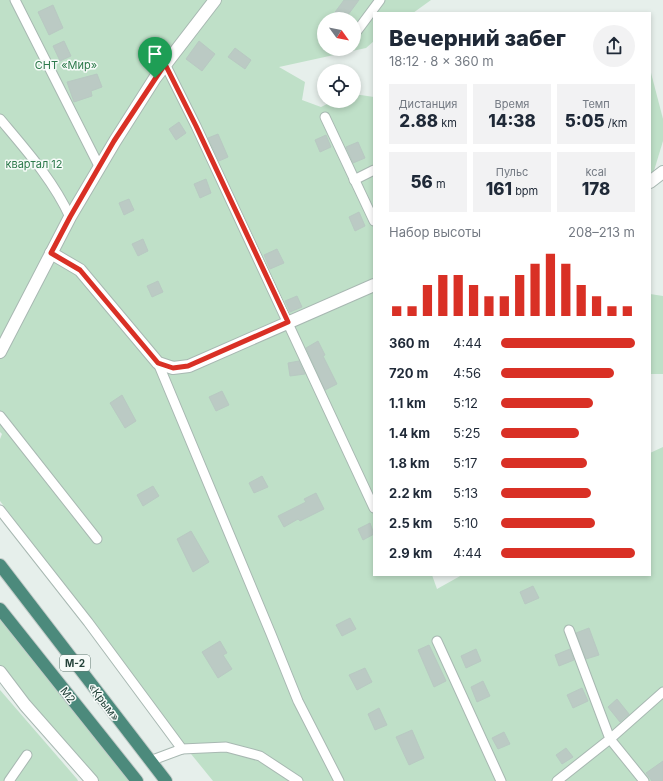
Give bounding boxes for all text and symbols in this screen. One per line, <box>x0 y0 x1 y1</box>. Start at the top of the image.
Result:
north arrow <box>317 12 361 56</box>
map controls <box>317 12 361 108</box>
text: Вечерний забег <box>389 25 566 51</box>
button: share <box>593 25 635 67</box>
pin <box>138 37 172 78</box>
icon: arrive <box>144 43 166 65</box>
text: 18:12 · 8 × 360 m <box>389 53 494 69</box>
park label: СНТ «Мир» <box>35 58 97 72</box>
button: locate <box>317 64 361 108</box>
text: Дистанция <box>399 97 457 111</box>
text: Время <box>495 97 529 111</box>
text: Темп <box>582 97 610 111</box>
text: 2.88 <box>399 111 438 131</box>
text: 14:38 <box>488 111 536 131</box>
text: 5:05 <box>565 111 605 131</box>
text: km <box>438 116 457 130</box>
text: /km <box>605 116 627 130</box>
park label: квартал 12 <box>6 157 63 171</box>
text: Пульс <box>496 165 528 179</box>
text: kcal <box>585 165 607 179</box>
text: 56 <box>410 172 433 192</box>
text: m <box>433 177 446 191</box>
text: 161 <box>486 179 512 199</box>
text: 178 <box>582 179 610 199</box>
text: bpm <box>512 184 538 198</box>
text: Набор высоты <box>389 224 481 240</box>
text: 208–213 m <box>568 224 635 240</box>
text: 360 m <box>389 335 430 351</box>
text: 4:44 <box>453 335 482 351</box>
text: 720 m <box>389 365 428 381</box>
text: 4:56 <box>453 365 481 381</box>
text: 1.1 km <box>389 395 426 411</box>
text: 5:12 <box>453 395 478 411</box>
text: 1.4 km <box>389 425 430 441</box>
text: 5:25 <box>453 425 480 441</box>
text: 1.8 km <box>389 455 430 471</box>
text: 5:17 <box>453 455 477 471</box>
text: 2.2 km <box>389 485 432 501</box>
text: 5:13 <box>453 485 478 501</box>
text: 2.5 km <box>389 515 432 531</box>
text: 5:10 <box>453 515 478 531</box>
text: 2.9 km <box>389 545 432 561</box>
text: 4:44 <box>453 545 482 561</box>
road number: М-2 <box>60 655 90 671</box>
street label: «Крым» <box>85 680 123 724</box>
street label: М2 <box>57 684 79 706</box>

